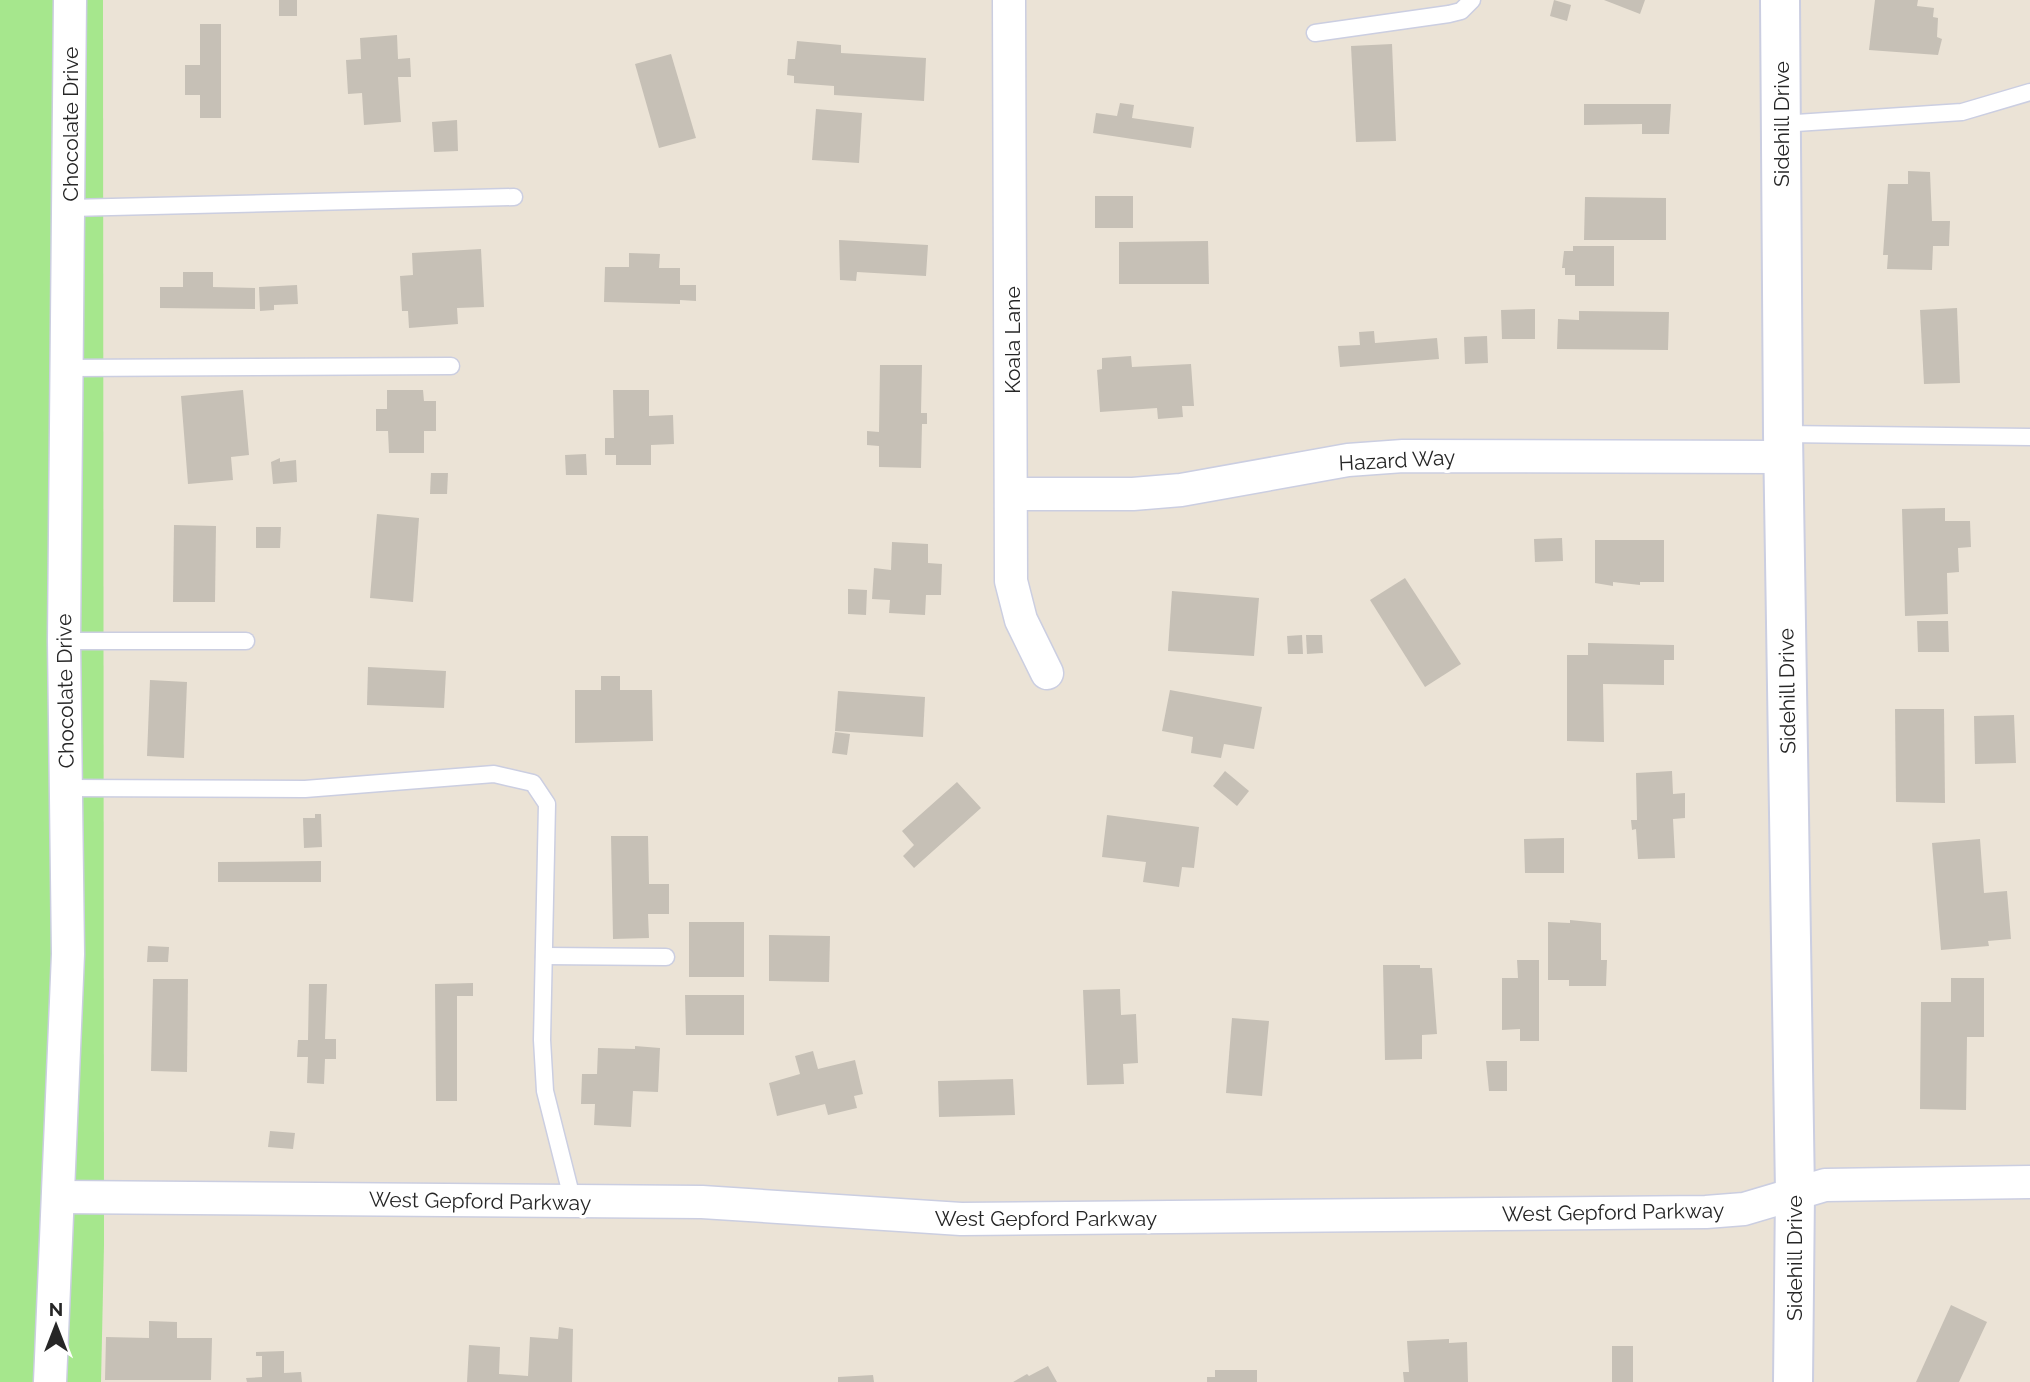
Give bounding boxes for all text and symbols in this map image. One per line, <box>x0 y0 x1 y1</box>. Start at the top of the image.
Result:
street label: Chocolate Drive <box>58 47 83 201</box>
street label: Sidehill Drive <box>1769 61 1794 187</box>
street label: Koala Lane <box>1000 286 1025 394</box>
street label: Hazard Way <box>1338 444 1456 476</box>
street label: Chocolate Drive <box>51 613 79 769</box>
street label: Sidehill Drive <box>1773 628 1801 754</box>
street label: West Gepford Parkway <box>369 1187 591 1215</box>
street label: Sidehill Drive <box>1782 1195 1807 1321</box>
street label: West Gepford Parkway <box>1502 1198 1724 1226</box>
street label: West Gepford Parkway <box>935 1206 1157 1231</box>
north arrow <box>21 1291 91 1361</box>
text: N <box>49 1298 63 1320</box>

